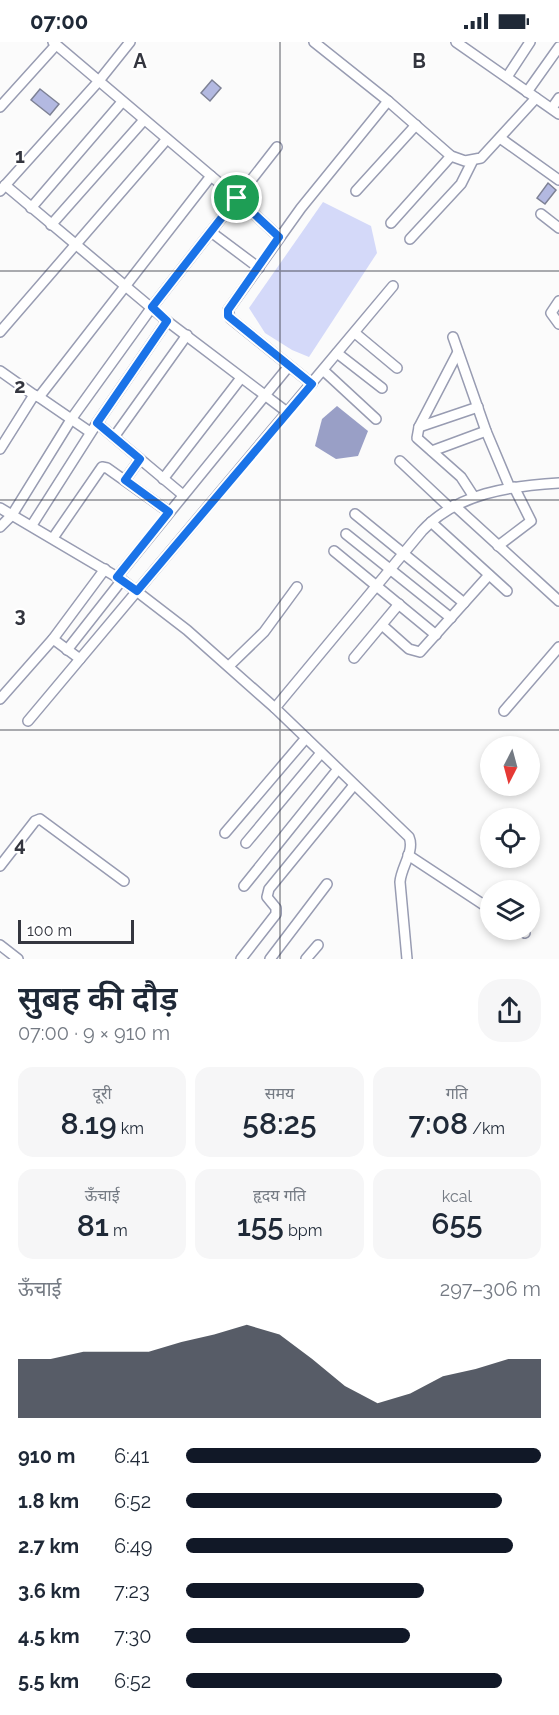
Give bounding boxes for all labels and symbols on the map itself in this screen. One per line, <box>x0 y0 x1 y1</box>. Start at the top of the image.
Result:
text: A <box>133 49 147 73</box>
text: B <box>412 49 426 73</box>
text: 1 <box>15 144 25 168</box>
pin <box>211 172 262 223</box>
text: 2 <box>14 374 26 398</box>
text: 3 <box>14 603 26 627</box>
north arrow <box>480 736 540 796</box>
text: 4 <box>14 832 26 856</box>
scale bar <box>18 917 134 944</box>

